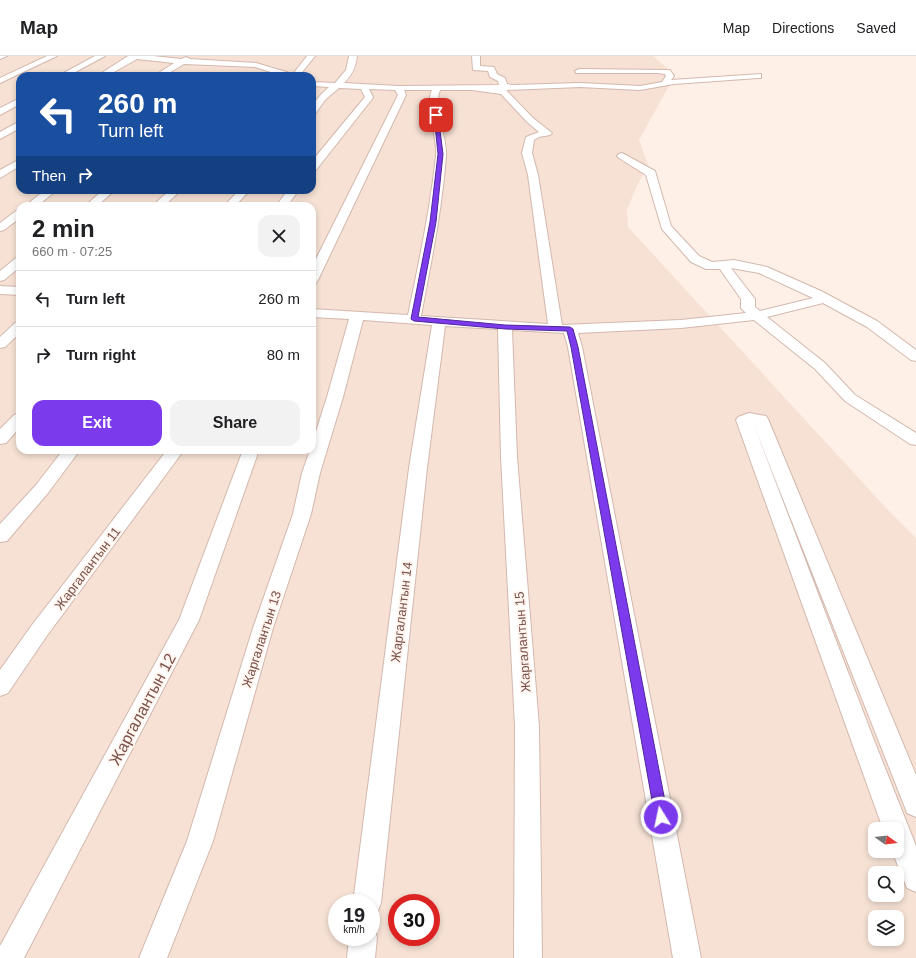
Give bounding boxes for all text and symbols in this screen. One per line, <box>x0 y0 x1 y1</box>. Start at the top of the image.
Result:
text: Map <box>20 17 58 38</box>
text: Map <box>723 20 750 36</box>
text: Directions <box>772 20 834 36</box>
text: Saved <box>856 20 896 36</box>
icon: left <box>32 88 84 140</box>
text: 260 m <box>98 88 177 119</box>
pin <box>419 98 453 132</box>
icon: arrive <box>425 104 447 126</box>
text: Turn left <box>98 121 163 141</box>
icon: right <box>74 164 96 186</box>
text: Then <box>32 167 66 184</box>
text: 2 min <box>32 215 95 242</box>
button: close <box>258 215 300 257</box>
text: 660 m · 07:25 <box>32 244 112 259</box>
icon: left <box>32 288 54 310</box>
text: Turn left <box>66 290 125 307</box>
text: 260 m <box>258 290 300 307</box>
icon: right <box>32 344 54 366</box>
text: Turn right <box>66 346 136 363</box>
text: 80 m <box>267 346 300 363</box>
button: Exit <box>32 400 162 446</box>
button: Share <box>170 400 300 446</box>
street label: Жаргалантын 11 <box>51 524 123 613</box>
street label: Жаргалантын 14 <box>388 561 415 663</box>
street label: Жаргалантын 13 <box>239 589 284 689</box>
street label: Жаргалантын 15 <box>511 591 533 693</box>
street label: Жаргалантын 12 <box>106 650 179 768</box>
position arrow <box>640 796 682 838</box>
north arrow <box>868 822 904 858</box>
map controls <box>868 822 904 946</box>
button: search <box>868 866 904 902</box>
speed limit sign: 30 <box>388 894 440 946</box>
text: 19 <box>343 904 365 926</box>
button: layers <box>868 910 904 946</box>
text: km/h <box>343 924 365 935</box>

